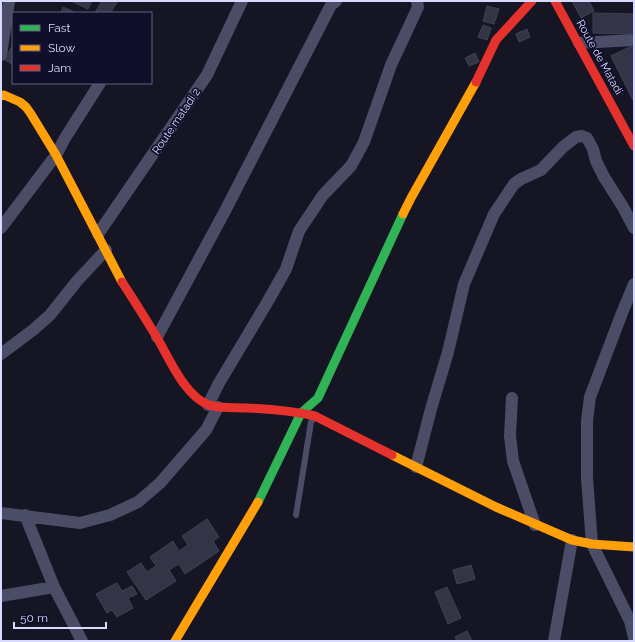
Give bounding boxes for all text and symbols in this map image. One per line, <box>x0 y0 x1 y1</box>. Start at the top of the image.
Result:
legend <box>12 12 152 84</box>
street label: Route de Matadi <box>574 18 625 97</box>
text: Fast <box>48 21 71 35</box>
text: Slow <box>48 41 75 55</box>
text: Jam <box>48 61 71 75</box>
street label: Route matadi 2 <box>150 86 203 157</box>
scale bar <box>14 604 106 630</box>
text: 50 m <box>20 611 48 625</box>

